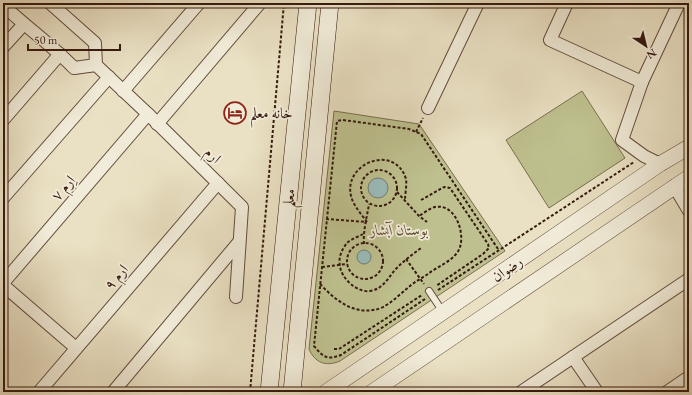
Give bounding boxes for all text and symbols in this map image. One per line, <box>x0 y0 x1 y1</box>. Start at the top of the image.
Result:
scale bar <box>28 26 120 52</box>
north arrow <box>626 26 666 66</box>
text: 50 m <box>34 32 58 48</box>
text: N <box>644 46 659 63</box>
hotel icon: خانه معلم <box>222 100 248 126</box>
place label: خانه معلم <box>250 103 293 128</box>
street label: ارم <box>198 142 226 170</box>
street label: اِرم ۷ <box>46 170 82 207</box>
street label: معلم <box>278 188 305 209</box>
park label: بوستان آبشار <box>369 220 428 239</box>
street label: رضوان <box>488 251 526 286</box>
street label: ارم ۹ <box>99 260 135 296</box>

